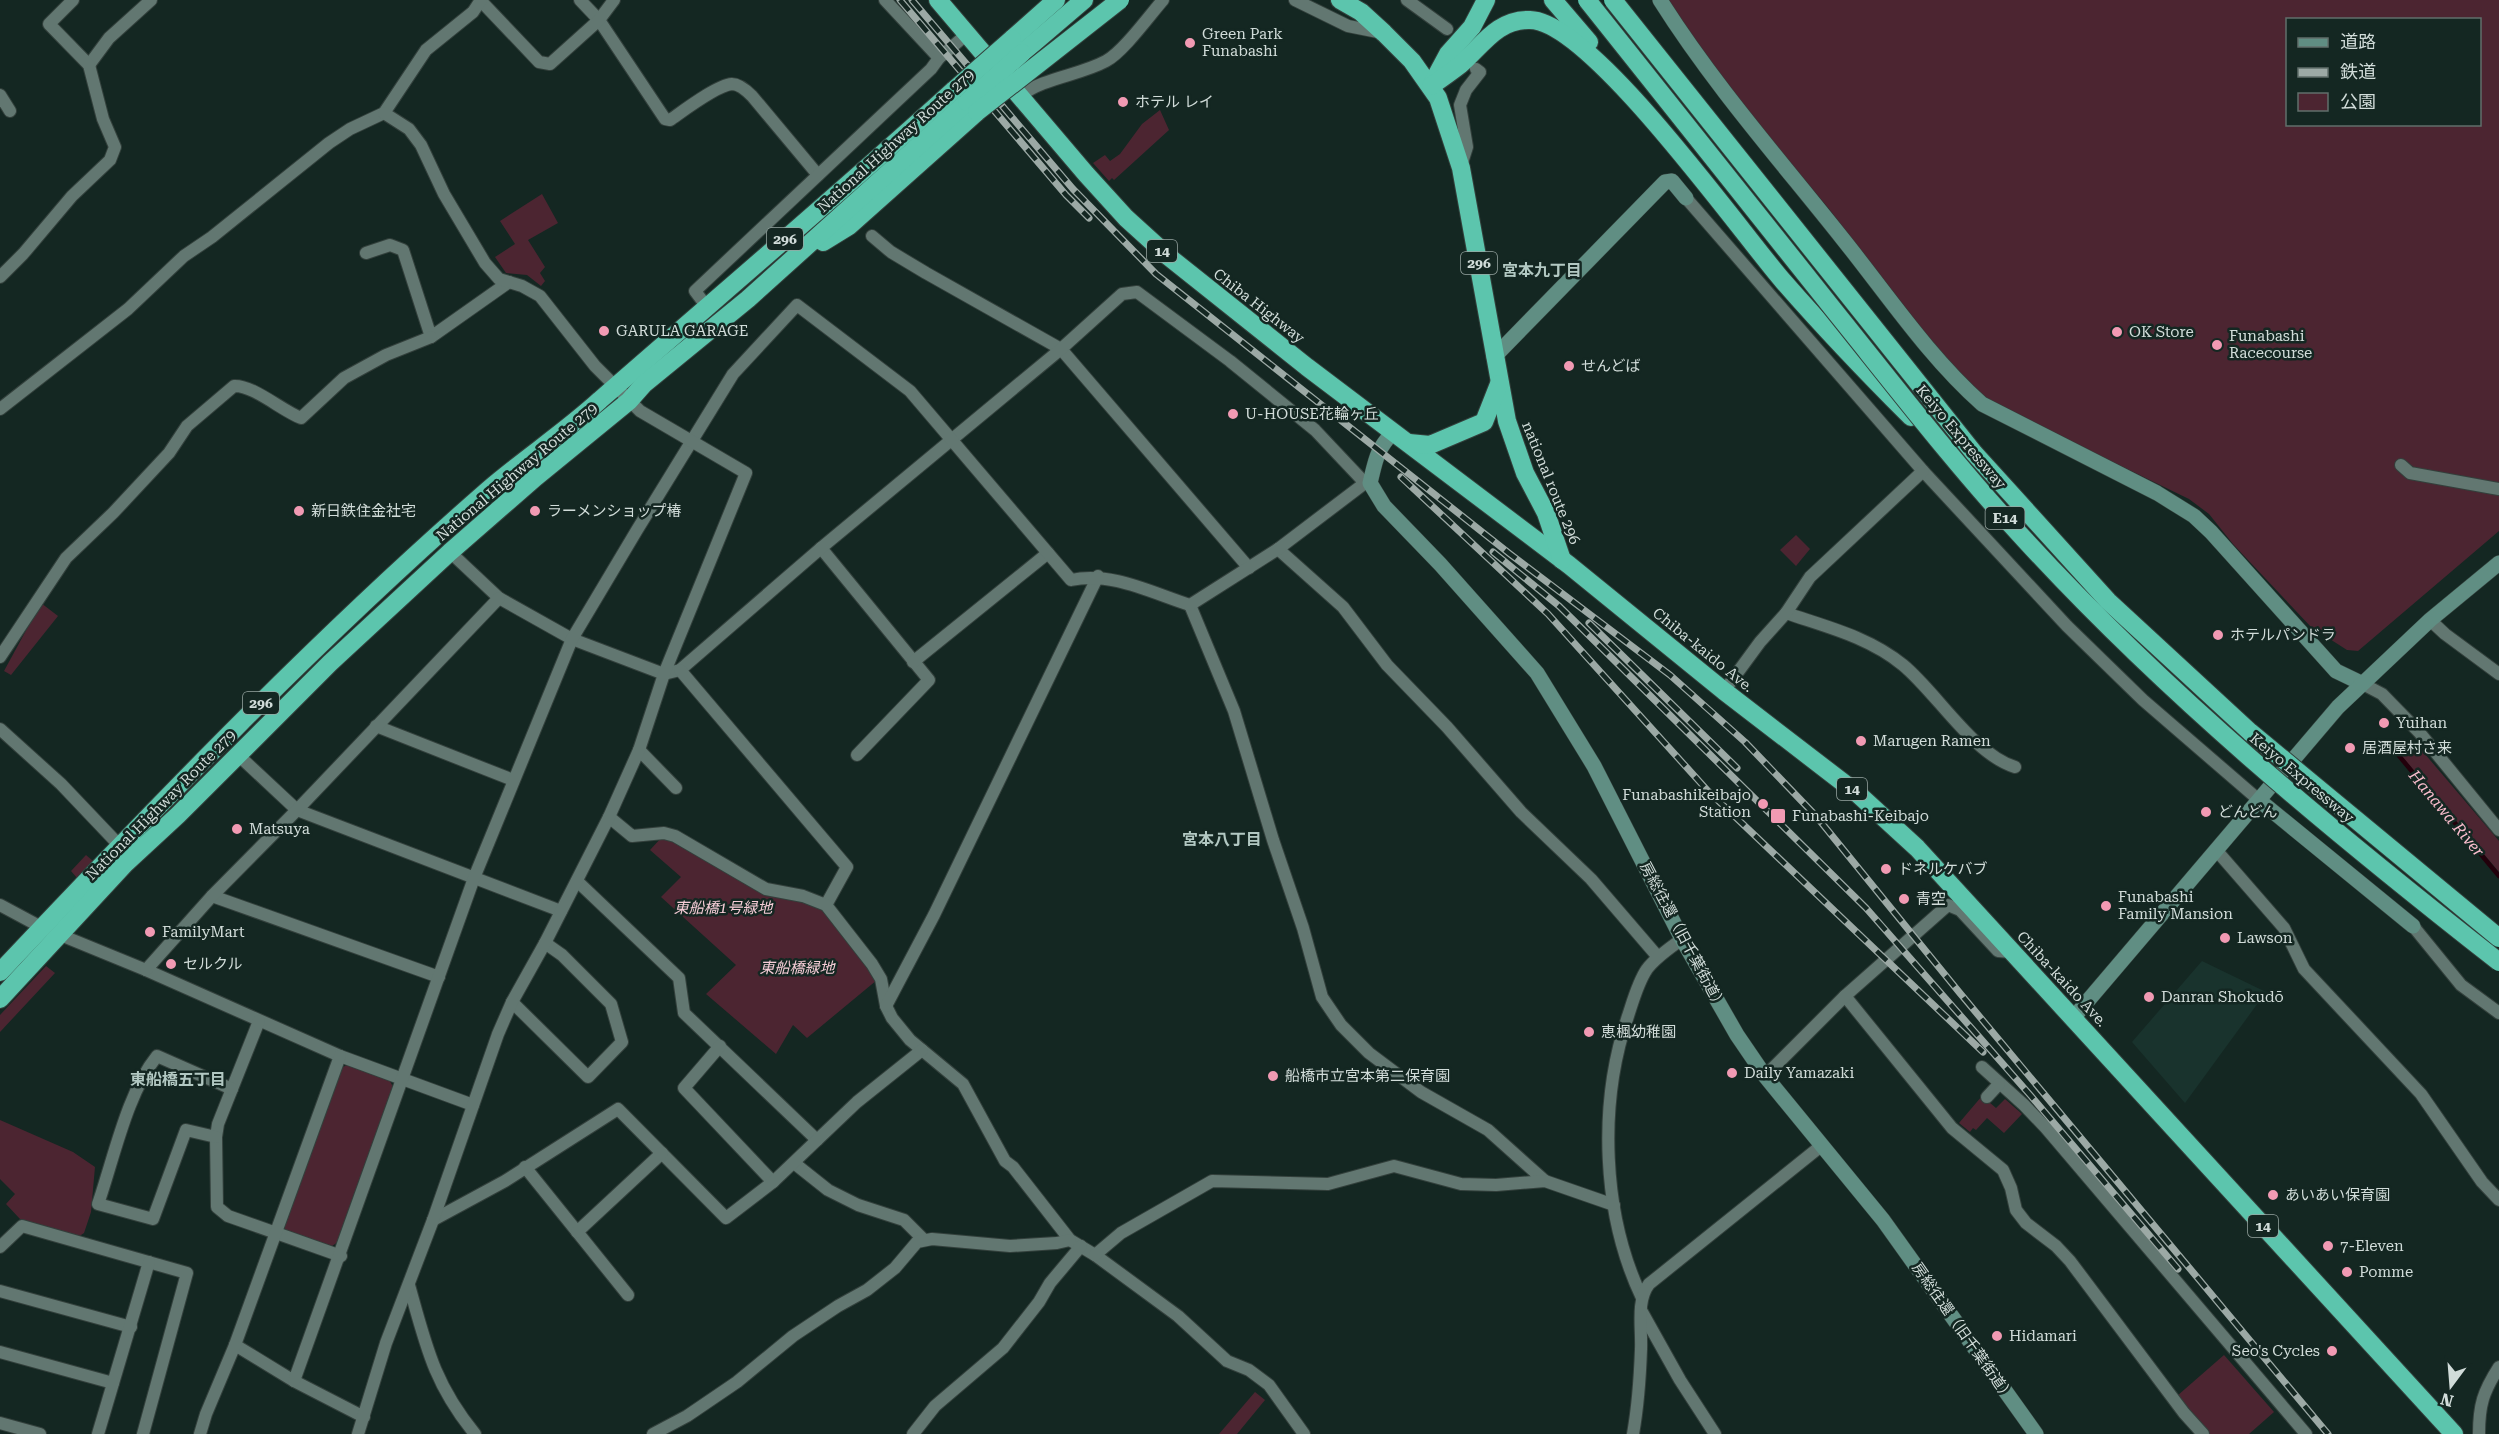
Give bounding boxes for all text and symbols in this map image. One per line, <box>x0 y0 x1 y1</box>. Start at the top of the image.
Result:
legend <box>2286 18 2481 126</box>
place label: Green Park Funabashi <box>1202 25 1283 60</box>
text: 道路 <box>2340 31 2376 52</box>
marker: Green Park Funabashi <box>1183 36 1197 50</box>
text: 鉄道 <box>2340 61 2376 82</box>
street label: National Highway Route 279 <box>814 66 978 216</box>
text: 公園 <box>2340 91 2376 112</box>
place label: ホテル レイ <box>1135 93 1214 111</box>
marker: ホテル レイ <box>1116 95 1130 109</box>
road number: 296 <box>767 228 803 250</box>
road number: 14 <box>1147 240 1177 262</box>
road number: 296 <box>1461 252 1497 274</box>
district label: 宮本九丁目 <box>1502 261 1582 280</box>
street label: Chiba Highway <box>1210 265 1308 347</box>
place label: GARULA GARAGE <box>616 322 748 340</box>
place label: OK Store <box>2129 323 2194 341</box>
marker: GARULA GARAGE <box>597 324 611 338</box>
marker: OK Store <box>2110 325 2124 339</box>
place label: Funabashi Racecourse <box>2229 327 2312 362</box>
marker: Funabashi Racecourse <box>2210 338 2224 352</box>
place label: せんどば <box>1581 357 1641 375</box>
marker: せんどば <box>1562 359 1576 373</box>
street label: Keiyo Expressway <box>1912 381 2010 493</box>
street label: National Highway Route 279 <box>433 399 601 545</box>
place label: U-HOUSE花輪ヶ丘 <box>1245 405 1379 423</box>
marker: U-HOUSE花輪ヶ丘 <box>1226 407 1240 421</box>
street label: national route 296 <box>1518 419 1584 547</box>
place label: 新日鉄住金社宅 <box>311 502 416 520</box>
place label: ラーメンショップ椿 <box>547 502 681 520</box>
marker: 新日鉄住金社宅 <box>292 504 306 518</box>
marker: ラーメンショップ椿 <box>528 504 542 518</box>
road number: E14 <box>1986 507 2024 529</box>
street label: Chiba-kaido Ave. <box>1649 604 1757 696</box>
place label: ホテルパンドラ <box>2230 626 2336 644</box>
marker: ホテルパンドラ <box>2211 628 2225 642</box>
road number: 296 <box>243 692 279 714</box>
place label: Yuihan <box>2396 714 2447 732</box>
marker: Yuihan <box>2377 716 2391 730</box>
street label: National Highway Route 279 <box>82 726 240 884</box>
street label: Keiyo Expressway <box>2246 729 2358 827</box>
place label: Marugen Ramen <box>1873 732 1991 750</box>
marker: Marugen Ramen <box>1854 734 1868 748</box>
place label: 居酒屋村さ来 <box>2362 739 2452 757</box>
marker: 居酒屋村さ来 <box>2343 741 2357 755</box>
water label: Hanawa River <box>2404 765 2488 861</box>
road number: 14 <box>1837 778 1867 800</box>
place label: Funabashikeibajo Station <box>1622 786 1751 821</box>
marker: Funabashikeibajo Station <box>1756 797 1770 811</box>
place label: どんどん <box>2218 803 2278 821</box>
marker: どんどん <box>2199 805 2213 819</box>
marker: Funabashi-Keibajo <box>1769 807 1787 825</box>
place label: Funabashi-Keibajo <box>1792 807 1929 825</box>
place label: Matsuya <box>249 820 310 838</box>
marker: Matsuya <box>230 822 244 836</box>
district label: 宮本八丁目 <box>1182 830 1262 849</box>
street label: 房総往還（旧千葉街道） <box>1636 859 1730 1013</box>
place label: ドネルケバブ <box>1898 860 1987 878</box>
marker: ドネルケバブ <box>1879 862 1893 876</box>
place label: Funabashi Family Mansion <box>2118 888 2233 923</box>
place label: 青空 <box>1916 890 1946 908</box>
marker: 青空 <box>1897 892 1911 906</box>
park label: 東船橋1号緑地 <box>674 899 774 917</box>
marker: Funabashi Family Mansion <box>2099 899 2113 913</box>
place label: FamilyMart <box>162 923 245 941</box>
marker: FamilyMart <box>143 925 157 939</box>
street label: Chiba-kaido Ave. <box>2013 927 2111 1031</box>
place label: Lawson <box>2237 929 2293 947</box>
marker: Lawson <box>2218 931 2232 945</box>
place label: セルクル <box>183 955 243 973</box>
marker: セルクル <box>164 957 178 971</box>
park label: 東船橋緑地 <box>759 959 836 977</box>
place label: Danran Shokudō <box>2161 988 2284 1006</box>
marker: Danran Shokudō <box>2142 990 2156 1004</box>
place label: 恵楓幼稚園 <box>1601 1023 1676 1041</box>
marker: 恵楓幼稚園 <box>1582 1025 1596 1039</box>
place label: Daily Yamazaki <box>1744 1064 1855 1082</box>
marker: Daily Yamazaki <box>1725 1066 1739 1080</box>
place label: 船橋市立宮本第二保育園 <box>1285 1067 1450 1085</box>
marker: 船橋市立宮本第二保育園 <box>1266 1069 1280 1083</box>
district label: 東船橋五丁目 <box>130 1070 226 1089</box>
place label: あいあい保育園 <box>2285 1186 2390 1204</box>
marker: あいあい保育園 <box>2266 1188 2280 1202</box>
road number: 14 <box>2248 1215 2278 1237</box>
place label: 7-Eleven <box>2340 1237 2404 1255</box>
marker: 7-Eleven <box>2321 1239 2335 1253</box>
street label: 房総往還（旧千葉街道） <box>1908 1259 2018 1405</box>
place label: Pomme <box>2359 1263 2413 1281</box>
marker: Pomme <box>2340 1265 2354 1279</box>
place label: Hidamari <box>2009 1327 2077 1345</box>
marker: Hidamari <box>1990 1329 2004 1343</box>
place label: Seo's Cycles <box>2232 1342 2320 1360</box>
marker: Seo's Cycles <box>2325 1344 2339 1358</box>
north arrow <box>2421 1356 2481 1416</box>
text: N <box>2438 1389 2456 1411</box>

